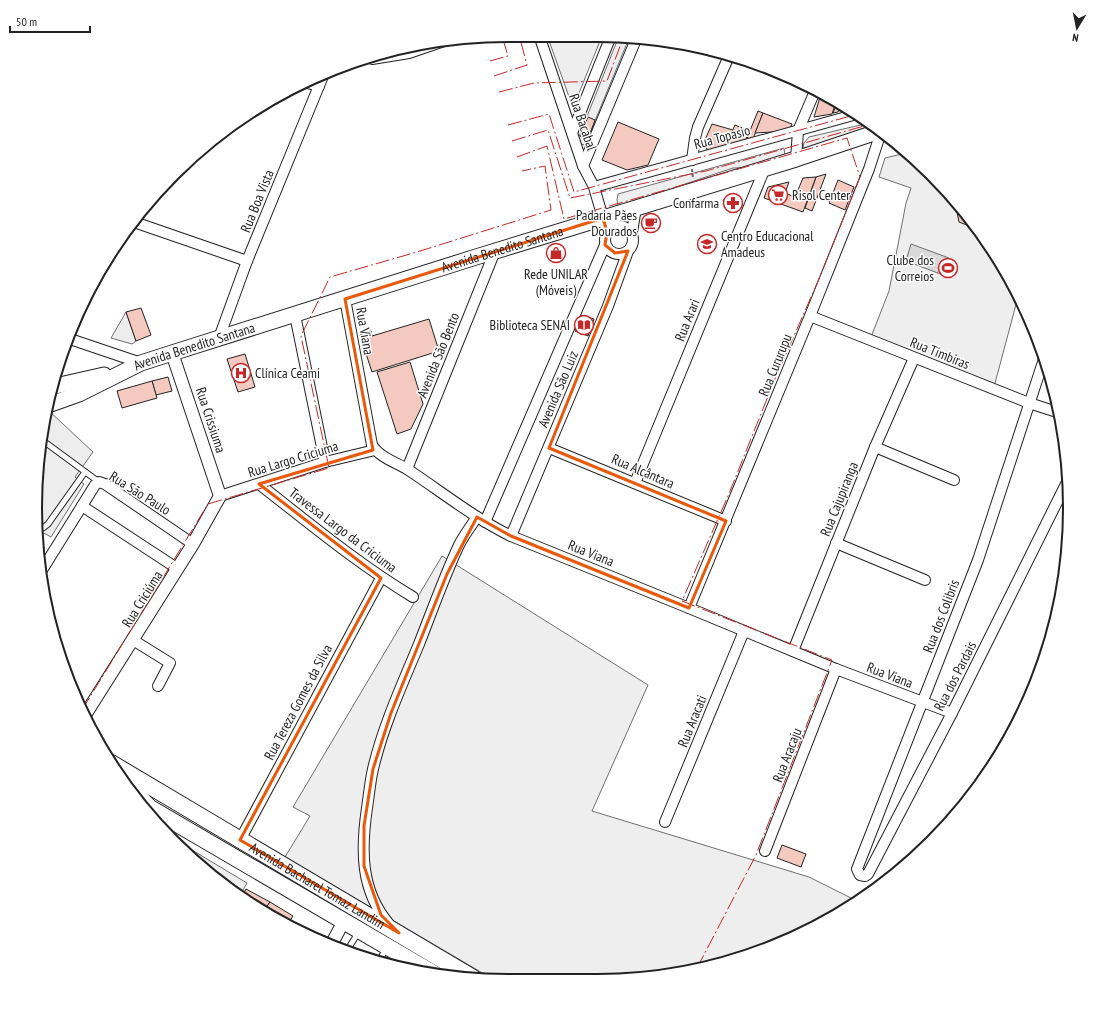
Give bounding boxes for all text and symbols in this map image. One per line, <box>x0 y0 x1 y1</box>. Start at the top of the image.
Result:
scale bar <box>10 8 90 34</box>
north arrow <box>1057 8 1097 48</box>
text: 50 m <box>16 14 37 29</box>
text: N <box>1071 30 1079 45</box>
street label: Rua Bacabal <box>565 91 601 154</box>
street label: Rua Topasio <box>692 121 752 153</box>
street label: Rua Boa Vista <box>236 167 278 235</box>
supermarket icon: Risol Center <box>767 184 789 206</box>
place label: Risol Center <box>792 186 850 204</box>
pharmacy icon: Confarma <box>722 192 744 214</box>
place label: Confarma <box>673 194 719 212</box>
place label: Padaria Pães Dourados <box>576 206 637 240</box>
cafe icon: Padaria Pães Dourados <box>640 212 662 234</box>
street label: Avenida Benedito Santana <box>439 222 565 276</box>
place label: Centro Educacional Amadeus <box>721 227 814 261</box>
school or university icon: Centro Educacional Amadeus <box>696 233 718 255</box>
shop icon: Rede UNILAR (Móveis) <box>545 242 567 264</box>
place label: Clube dos Correios <box>887 251 934 285</box>
sports icon: Clube dos Correios <box>937 257 959 279</box>
place label: Rede UNILAR (Móveis) <box>524 265 588 299</box>
street label: Rua Arari <box>670 296 704 344</box>
street label: Rua Viana <box>352 306 378 356</box>
street label: Avenida São Bento <box>413 310 463 400</box>
library icon: Biblioteca SENAI <box>573 314 595 336</box>
place label: Biblioteca SENAI <box>490 316 570 334</box>
street label: Avenida Benedito Santana <box>130 318 257 374</box>
street label: Rua Cururupu <box>754 331 796 399</box>
street label: Rua Timbiras <box>908 333 973 373</box>
street label: Avenida São Luiz <box>534 348 582 430</box>
hospital icon: Clínica Ceami <box>230 362 252 384</box>
place label: Clínica Ceami <box>255 364 320 382</box>
street label: Rua Crissiuma <box>192 385 230 455</box>
street label: Rua Largo Criciuma <box>246 437 340 481</box>
street label: Rua Alcântara <box>609 450 677 492</box>
street label: Rua Cajupiranga <box>816 459 862 539</box>
street label: Rua São Paulo <box>106 467 174 519</box>
street label: Travessa Largo da Criciuma <box>286 484 400 576</box>
street label: Rua Viana <box>565 536 617 570</box>
street label: Rua Criciúma <box>118 567 166 631</box>
street label: Rua dos Colibris <box>919 576 963 655</box>
street label: Rua dos Pardais <box>930 638 980 714</box>
street label: Rua Tereza Gomes da Silva <box>260 641 336 763</box>
street label: Rua Viana <box>864 658 916 692</box>
street label: Rua Aracati <box>673 692 711 750</box>
street label: Rua Aracaju <box>768 725 806 785</box>
street label: Avenida Bacharel Tomaz Landim <box>246 838 388 933</box>

